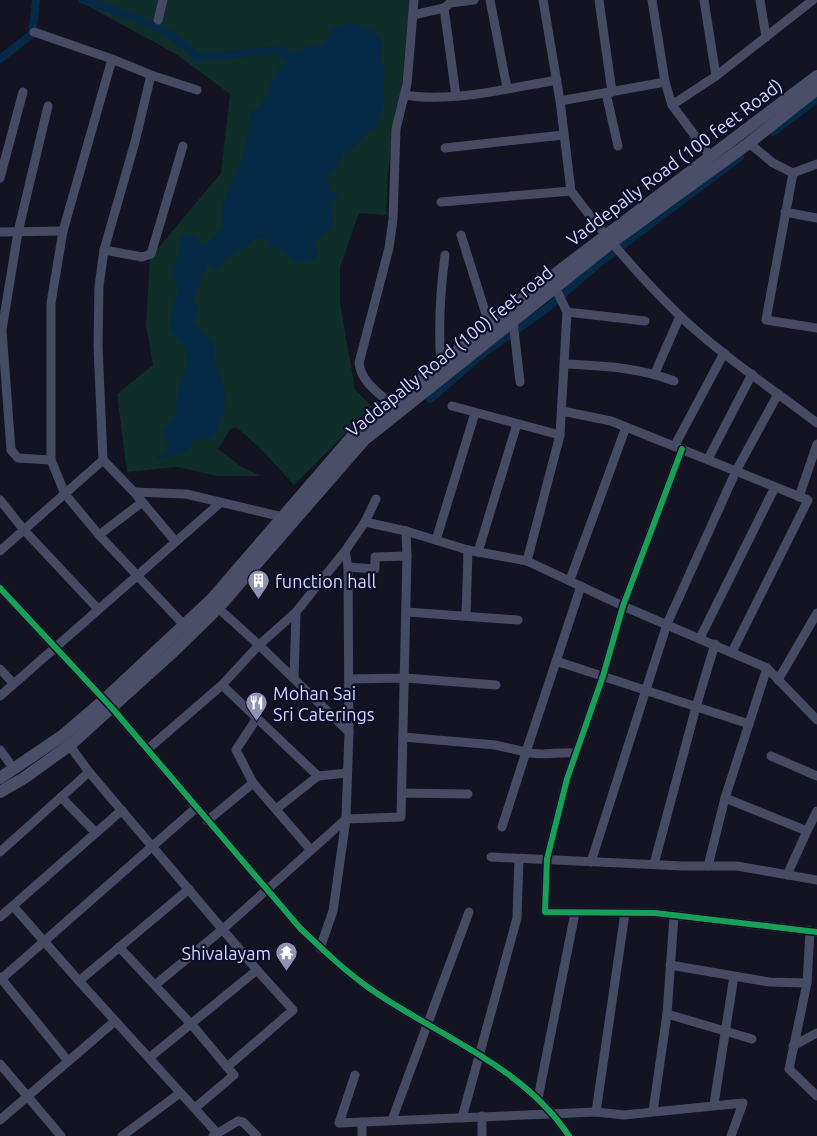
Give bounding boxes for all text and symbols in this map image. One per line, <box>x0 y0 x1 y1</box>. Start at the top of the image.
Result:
street label: Vaddepally Road (100 feet Road) <box>562 74 786 250</box>
street label: Vaddapally Road (100) feet road <box>342 262 557 441</box>
building icon: function hall <box>247 569 271 600</box>
place label: function hall <box>275 571 376 591</box>
place label: Mohan Sai Sri Caterings <box>273 683 375 724</box>
restaurant icon: Mohan Sai Sri Caterings <box>245 691 269 722</box>
temple icon: Shivalayam <box>275 941 299 972</box>
place label: Shivalayam <box>182 943 271 963</box>

